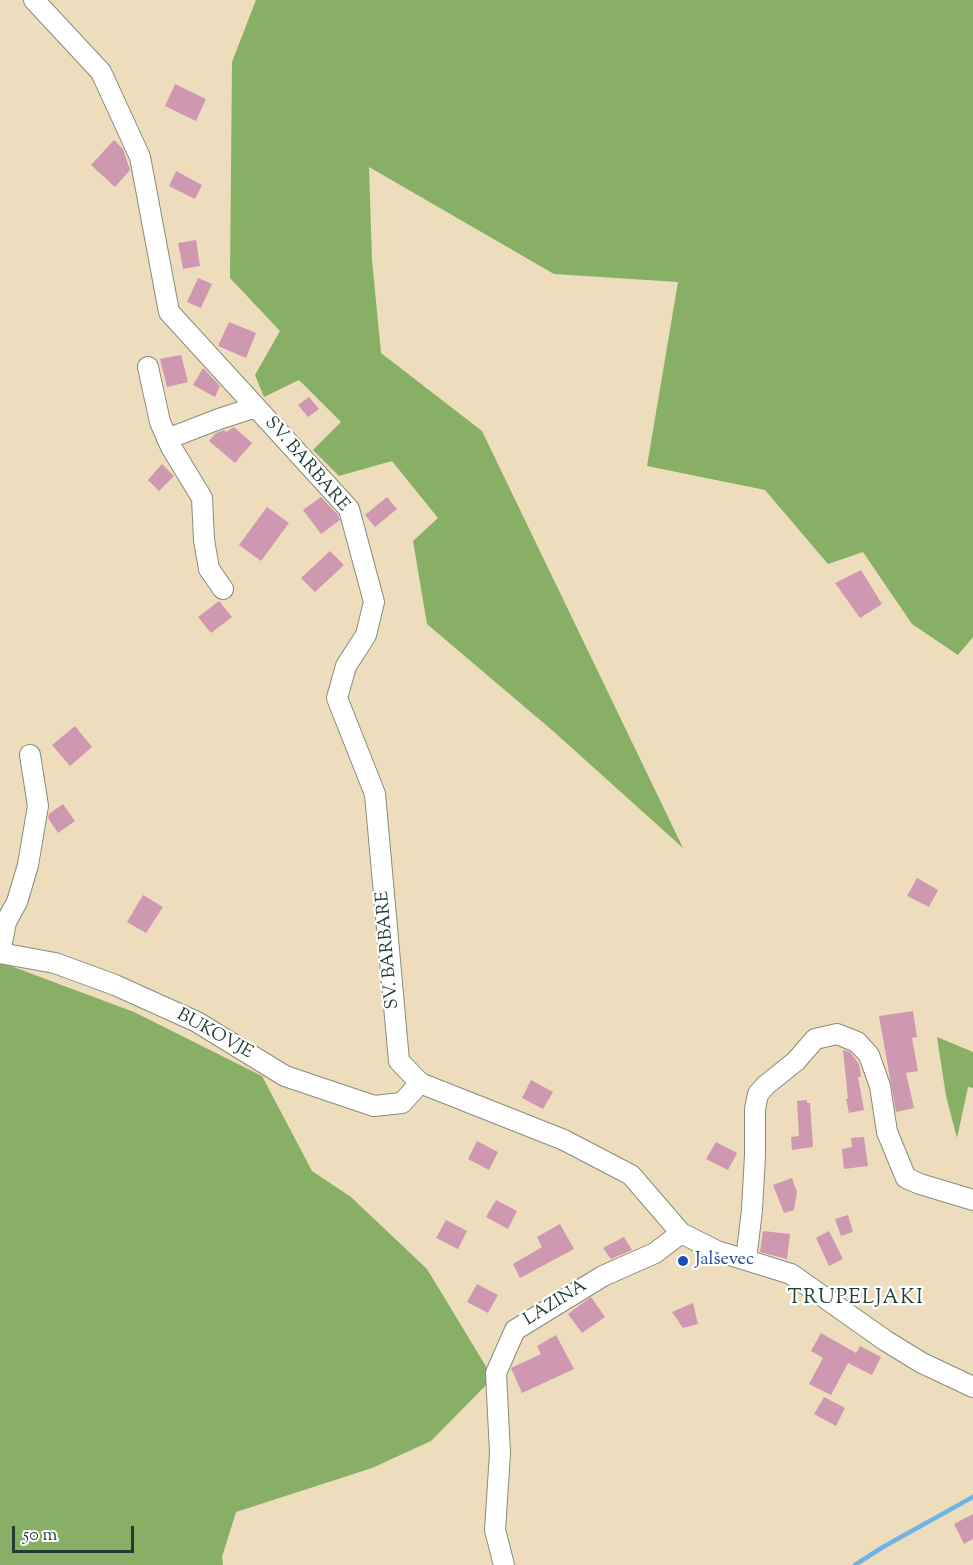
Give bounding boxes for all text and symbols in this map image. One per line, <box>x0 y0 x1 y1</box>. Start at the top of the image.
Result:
street label: SV. BARBARE <box>259 413 353 517</box>
street label: SV. BARBARE <box>373 890 405 1010</box>
street label: BUKOVJE <box>172 1005 256 1065</box>
place label: Jalševec <box>695 1250 754 1272</box>
marker: Jalševec <box>676 1254 690 1268</box>
street label: LAZINA <box>520 1276 592 1332</box>
district label: TRUPELJAKI <box>788 1288 924 1312</box>
scale bar <box>15 1514 136 1552</box>
text: 50 m <box>23 1523 57 1549</box>

